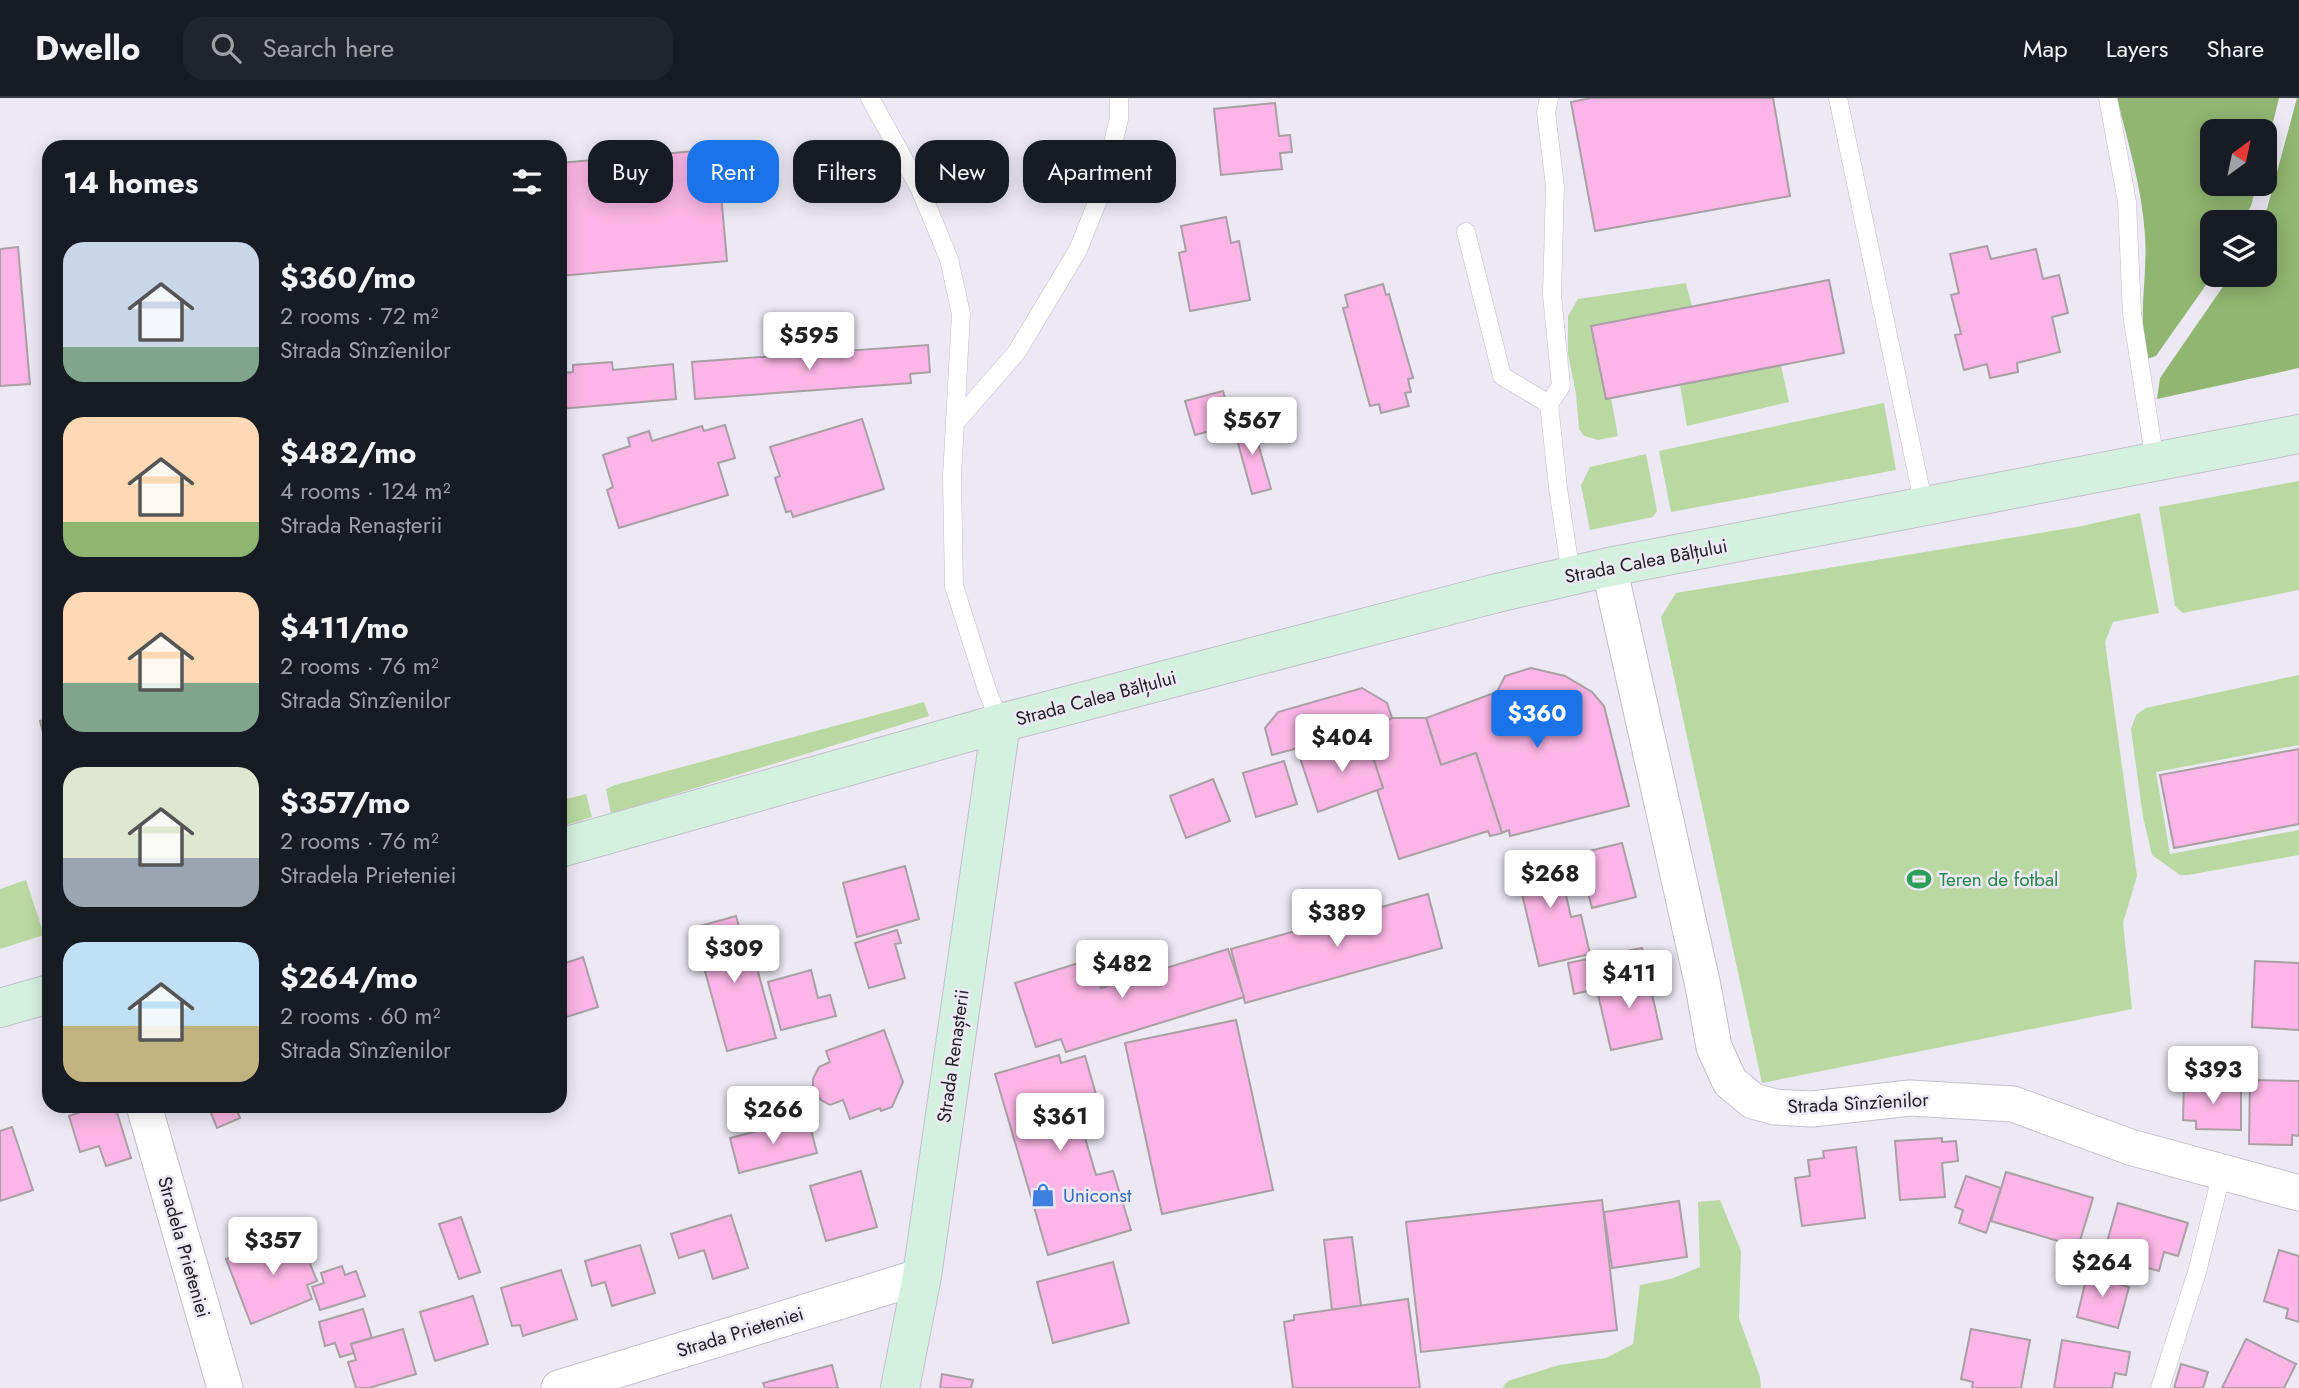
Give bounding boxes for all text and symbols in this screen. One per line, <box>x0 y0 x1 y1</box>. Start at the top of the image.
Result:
search box <box>183 17 673 80</box>
text: Dwello <box>35 25 141 72</box>
icon: search <box>207 29 245 67</box>
text: Search here <box>263 29 394 67</box>
text: Map <box>2023 31 2068 66</box>
text: Layers <box>2106 31 2168 66</box>
text: Share <box>2206 31 2264 66</box>
north arrow <box>2200 119 2277 196</box>
map controls <box>2200 119 2277 287</box>
chip: Buy <box>588 140 673 203</box>
chip: Rent <box>687 140 779 203</box>
chip: Filters <box>793 140 901 203</box>
chip: New <box>915 140 1009 203</box>
chip: Apartment <box>1023 140 1176 203</box>
text: 14 homes <box>63 161 198 204</box>
icon: filters <box>508 163 546 201</box>
button: layers <box>2200 210 2277 287</box>
text: $360/mo <box>280 256 416 299</box>
icon: home <box>119 270 203 354</box>
text: 2 rooms · 72 m² <box>280 299 439 333</box>
pin: $595 <box>768 313 850 372</box>
text: $595 <box>779 318 839 352</box>
text: Strada Sînzîenilor <box>280 333 451 367</box>
pin: $567 <box>1211 398 1293 457</box>
text: $567 <box>1223 403 1281 437</box>
text: $482/mo <box>280 431 417 474</box>
icon: home <box>119 445 203 529</box>
text: 4 rooms · 124 m² <box>280 474 451 508</box>
text: Strada Renașterii <box>280 508 443 542</box>
street label: Strada Calea Bălțului <box>1562 532 1730 590</box>
text: $411/mo <box>280 606 409 649</box>
icon: home <box>119 620 203 704</box>
text: 2 rooms · 76 m² <box>280 649 439 683</box>
street label: Strada Calea Bălțului <box>1013 664 1179 732</box>
text: Strada Sînzîenilor <box>280 683 451 717</box>
pin: $360 <box>1496 690 1578 750</box>
text: $360 <box>1507 696 1567 730</box>
pin: $404 <box>1301 714 1383 774</box>
text: $404 <box>1311 720 1373 754</box>
text: $357/mo <box>280 781 410 824</box>
icon: home <box>119 795 203 879</box>
text: 2 rooms · 76 m² <box>280 824 439 858</box>
pin: $268 <box>1509 850 1591 910</box>
text: $268 <box>1520 856 1580 890</box>
text: Stradela Prieteniei <box>280 858 456 892</box>
sports icon: Teren de fotbal <box>1905 865 1933 893</box>
place label: Teren de fotbal <box>1939 866 2058 893</box>
pin: $389 <box>1296 890 1378 949</box>
text: $389 <box>1308 895 1366 929</box>
pin: $309 <box>693 926 775 985</box>
text: $309 <box>704 931 764 965</box>
pin: $482 <box>1081 940 1163 1000</box>
text: $482 <box>1092 946 1152 980</box>
pin: $411 <box>1588 950 1670 1010</box>
text: $264/mo <box>280 956 418 999</box>
text: $411 <box>1602 956 1656 990</box>
icon: home <box>119 970 203 1054</box>
street label: Strada Renașterii <box>930 988 976 1124</box>
text: 2 rooms · 60 m² <box>280 999 440 1033</box>
text: Strada Sînzîenilor <box>280 1033 451 1067</box>
pin: $393 <box>2172 1046 2254 1106</box>
text: $393 <box>2184 1052 2242 1086</box>
pin: $266 <box>732 1086 814 1146</box>
street label: Strada Sînzîenilor <box>1787 1086 1930 1120</box>
text: $266 <box>743 1092 803 1126</box>
pin: $361 <box>1019 1094 1101 1153</box>
text: $361 <box>1032 1099 1088 1133</box>
street label: Stradela Prieteniei <box>151 1173 217 1321</box>
shop icon: Uniconst <box>1029 1181 1057 1209</box>
place label: Uniconst <box>1063 1182 1132 1209</box>
pin: $357 <box>232 1218 314 1277</box>
text: $357 <box>244 1223 302 1257</box>
pin: $264 <box>2061 1240 2143 1299</box>
text: $264 <box>2072 1245 2132 1279</box>
street label: Strada Prieteniei <box>673 1300 807 1364</box>

